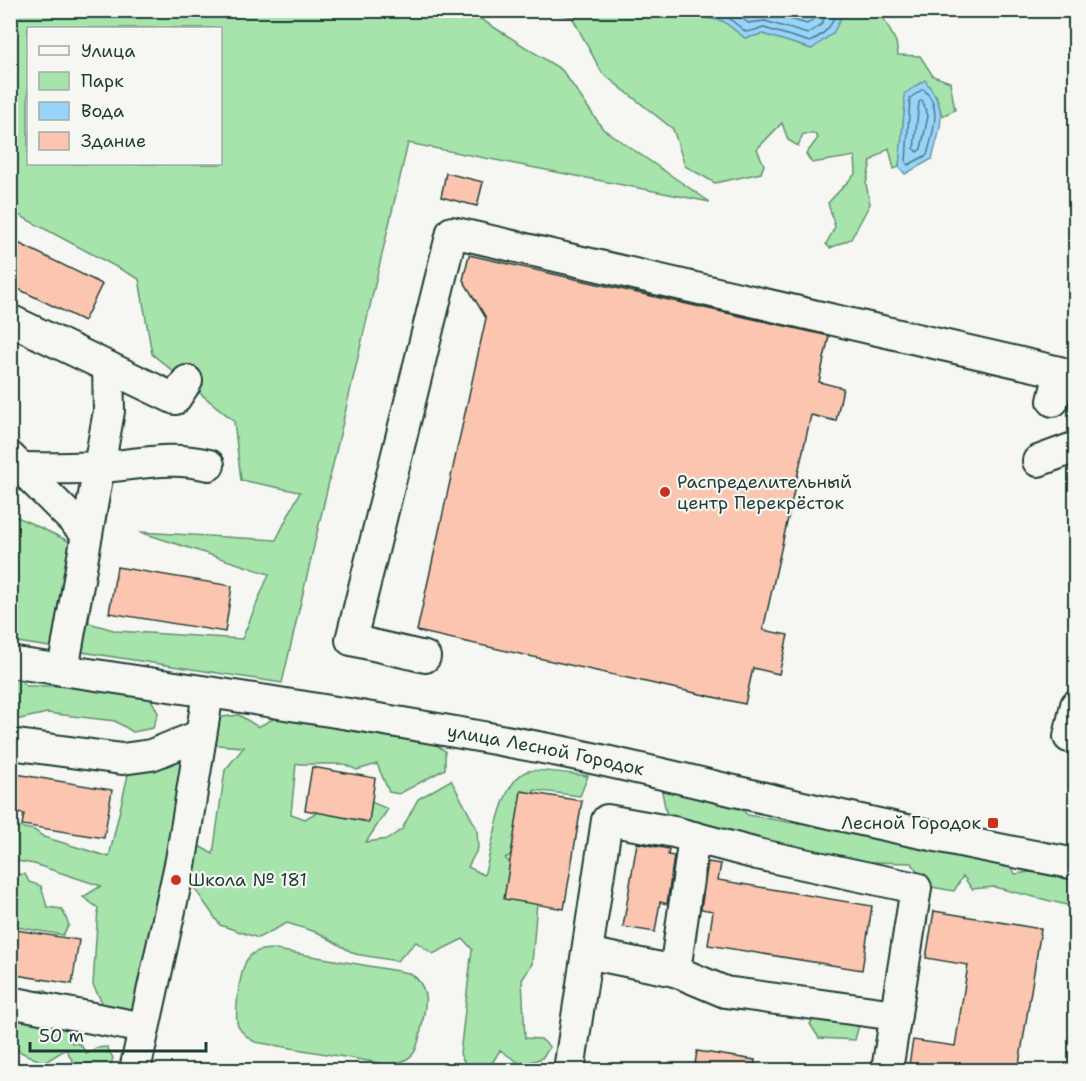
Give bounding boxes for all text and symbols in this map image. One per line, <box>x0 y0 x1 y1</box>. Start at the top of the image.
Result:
legend <box>27 27 222 165</box>
text: Улица <box>81 39 135 63</box>
text: Парк <box>81 69 124 93</box>
text: Вода <box>81 99 124 123</box>
text: Здание <box>81 129 146 153</box>
place label: Распределительный центр Перекрёсток <box>677 470 852 515</box>
marker: Распределительный центр Перекрёсток <box>658 485 672 499</box>
street label: улица Лесной Городок <box>445 719 647 781</box>
place label: Лесной Городок <box>841 811 981 835</box>
marker: Лесной Городок <box>986 816 1000 830</box>
place label: Школа № 181 <box>188 868 307 892</box>
marker: Школа № 181 <box>169 873 183 887</box>
scale bar <box>30 1015 206 1053</box>
text: 50 m <box>39 1024 84 1048</box>

